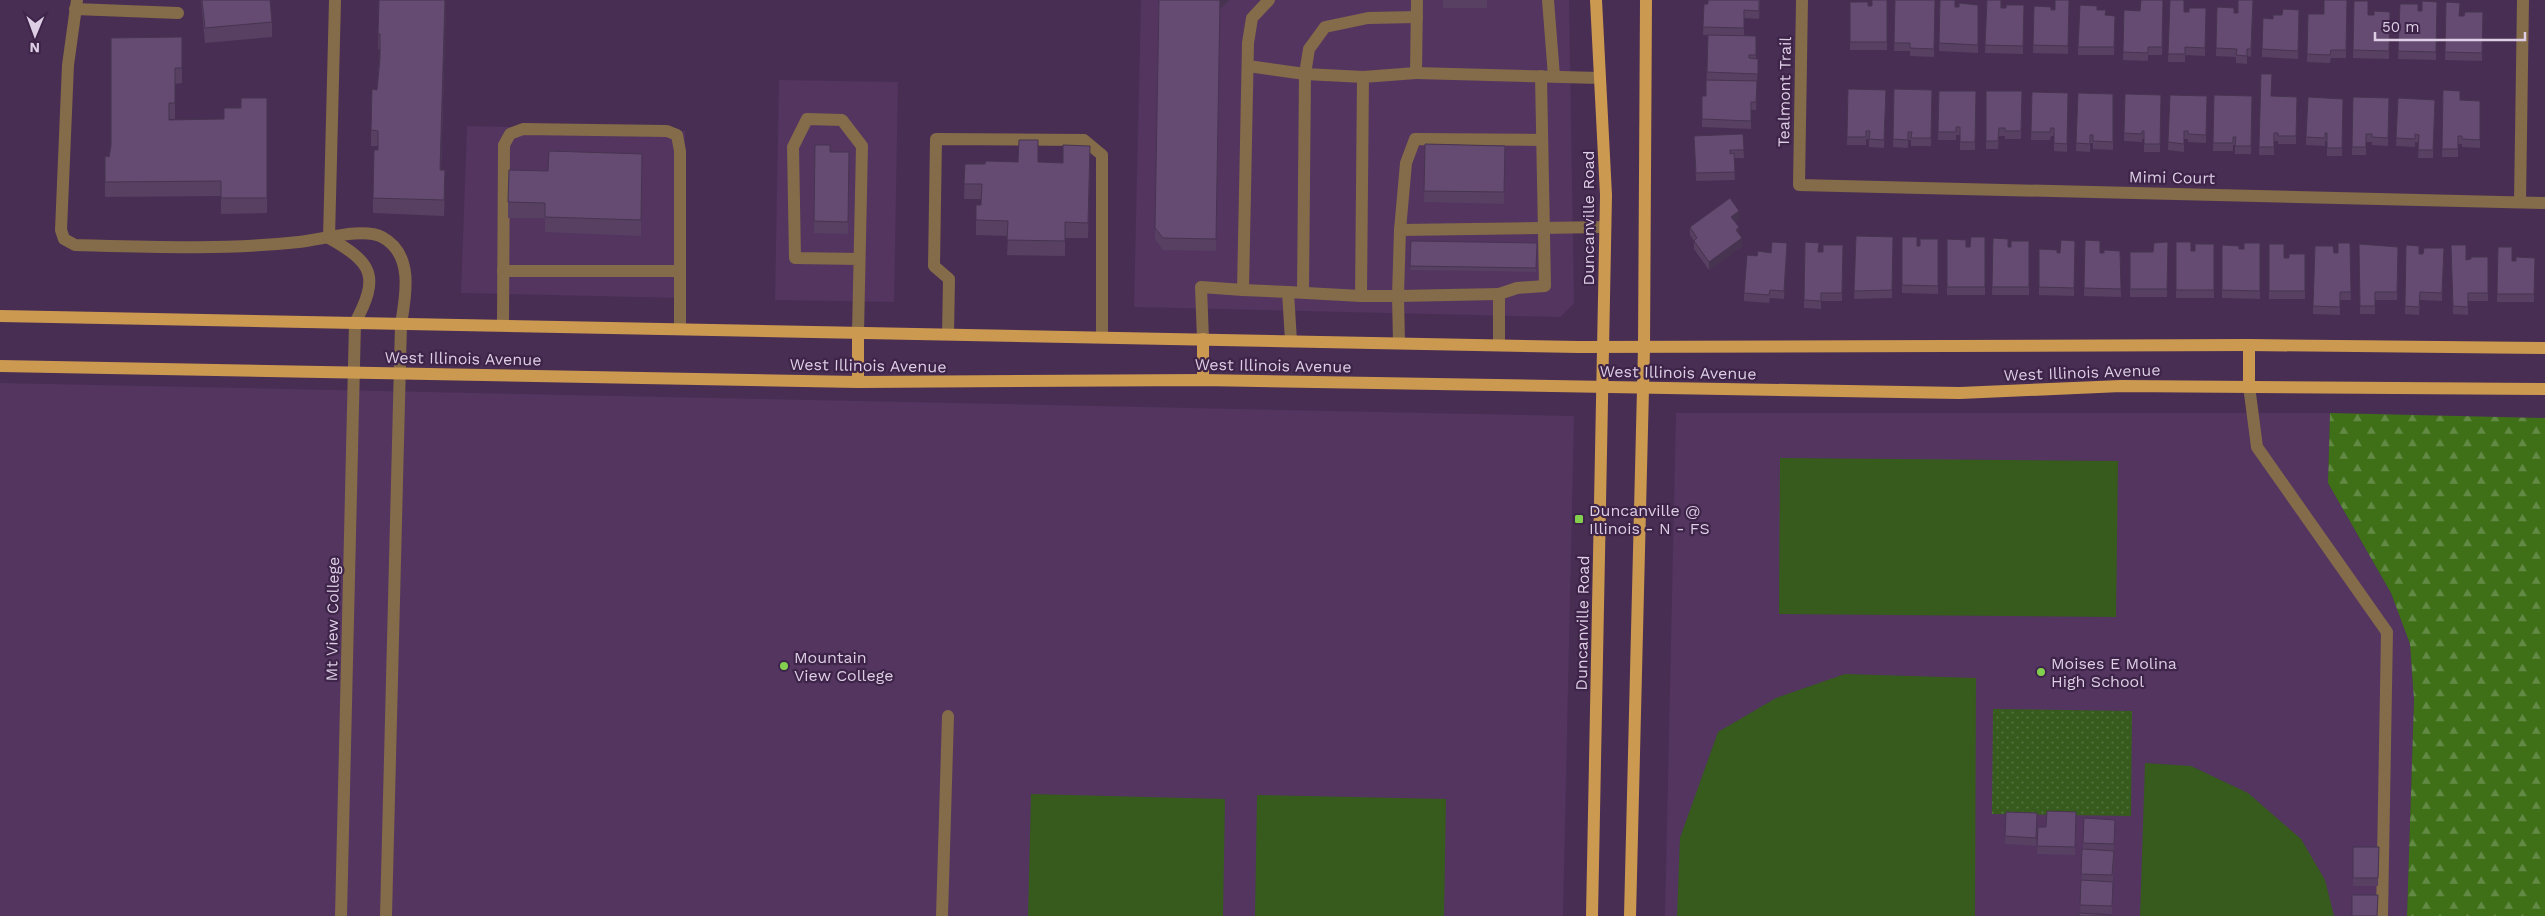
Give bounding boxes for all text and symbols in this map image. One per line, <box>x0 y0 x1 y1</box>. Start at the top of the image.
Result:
north arrow <box>10 10 60 60</box>
scale bar <box>2375 10 2525 42</box>
text: 50 m <box>2382 18 2419 36</box>
street label: Tealmont Trail <box>1774 36 1795 147</box>
text: N <box>29 40 40 56</box>
street label: Duncanville Road <box>1579 150 1598 286</box>
street label: Mimi Court <box>2129 167 2215 188</box>
street label: West Illinois Avenue <box>384 348 542 369</box>
street label: West Illinois Avenue <box>789 355 947 376</box>
street label: West Illinois Avenue <box>1194 355 1352 376</box>
street label: West Illinois Avenue <box>2003 360 2161 385</box>
street label: West Illinois Avenue <box>1599 362 1757 383</box>
place label: Duncanville @ Illinois - N - FS <box>1589 501 1710 538</box>
marker: Duncanville @ Illinois - N - FS <box>1573 513 1585 525</box>
street label: Duncanville Road <box>1572 555 1593 691</box>
street label: Mt View College <box>322 556 343 682</box>
place label: Mountain View College <box>794 648 894 685</box>
place label: Moises E Molina High School <box>2051 654 2177 691</box>
marker: Mountain View College <box>778 660 790 672</box>
marker: Moises E Molina High School <box>2035 666 2047 678</box>

